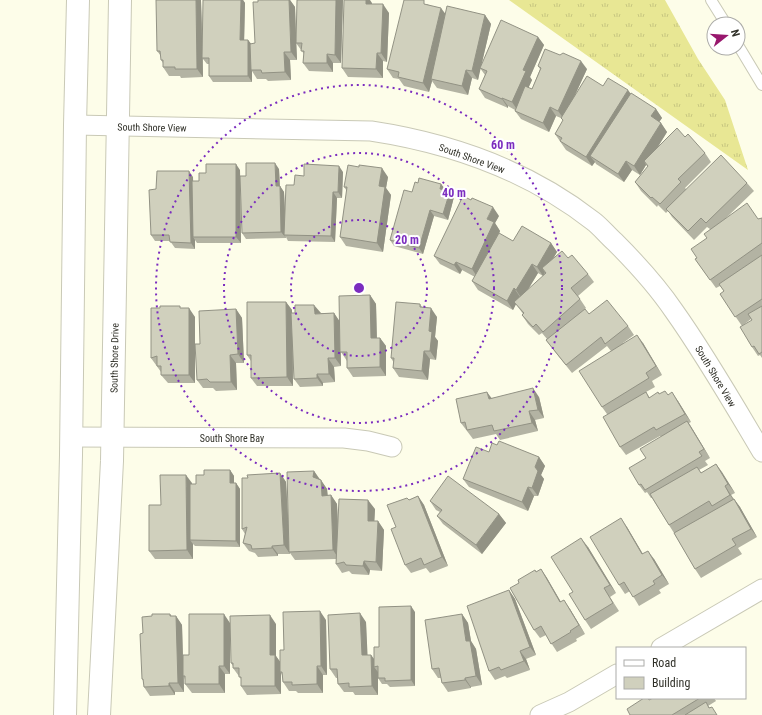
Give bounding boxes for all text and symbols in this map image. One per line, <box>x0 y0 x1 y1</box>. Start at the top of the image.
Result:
north arrow <box>706 16 746 56</box>
text: N <box>728 28 742 39</box>
street label: South Shore View <box>117 121 187 134</box>
text: 60 m <box>491 138 515 152</box>
street label: South Shore View <box>437 141 507 176</box>
text: 40 m <box>442 186 466 200</box>
text: 20 m <box>395 233 419 247</box>
centre of rings <box>352 281 366 295</box>
street label: South Shore Drive <box>108 323 121 393</box>
street label: South Shore View <box>693 344 738 409</box>
street label: South Shore Bay <box>200 433 264 444</box>
legend <box>616 647 746 699</box>
text: Road <box>652 656 676 670</box>
text: Building <box>652 676 690 690</box>

